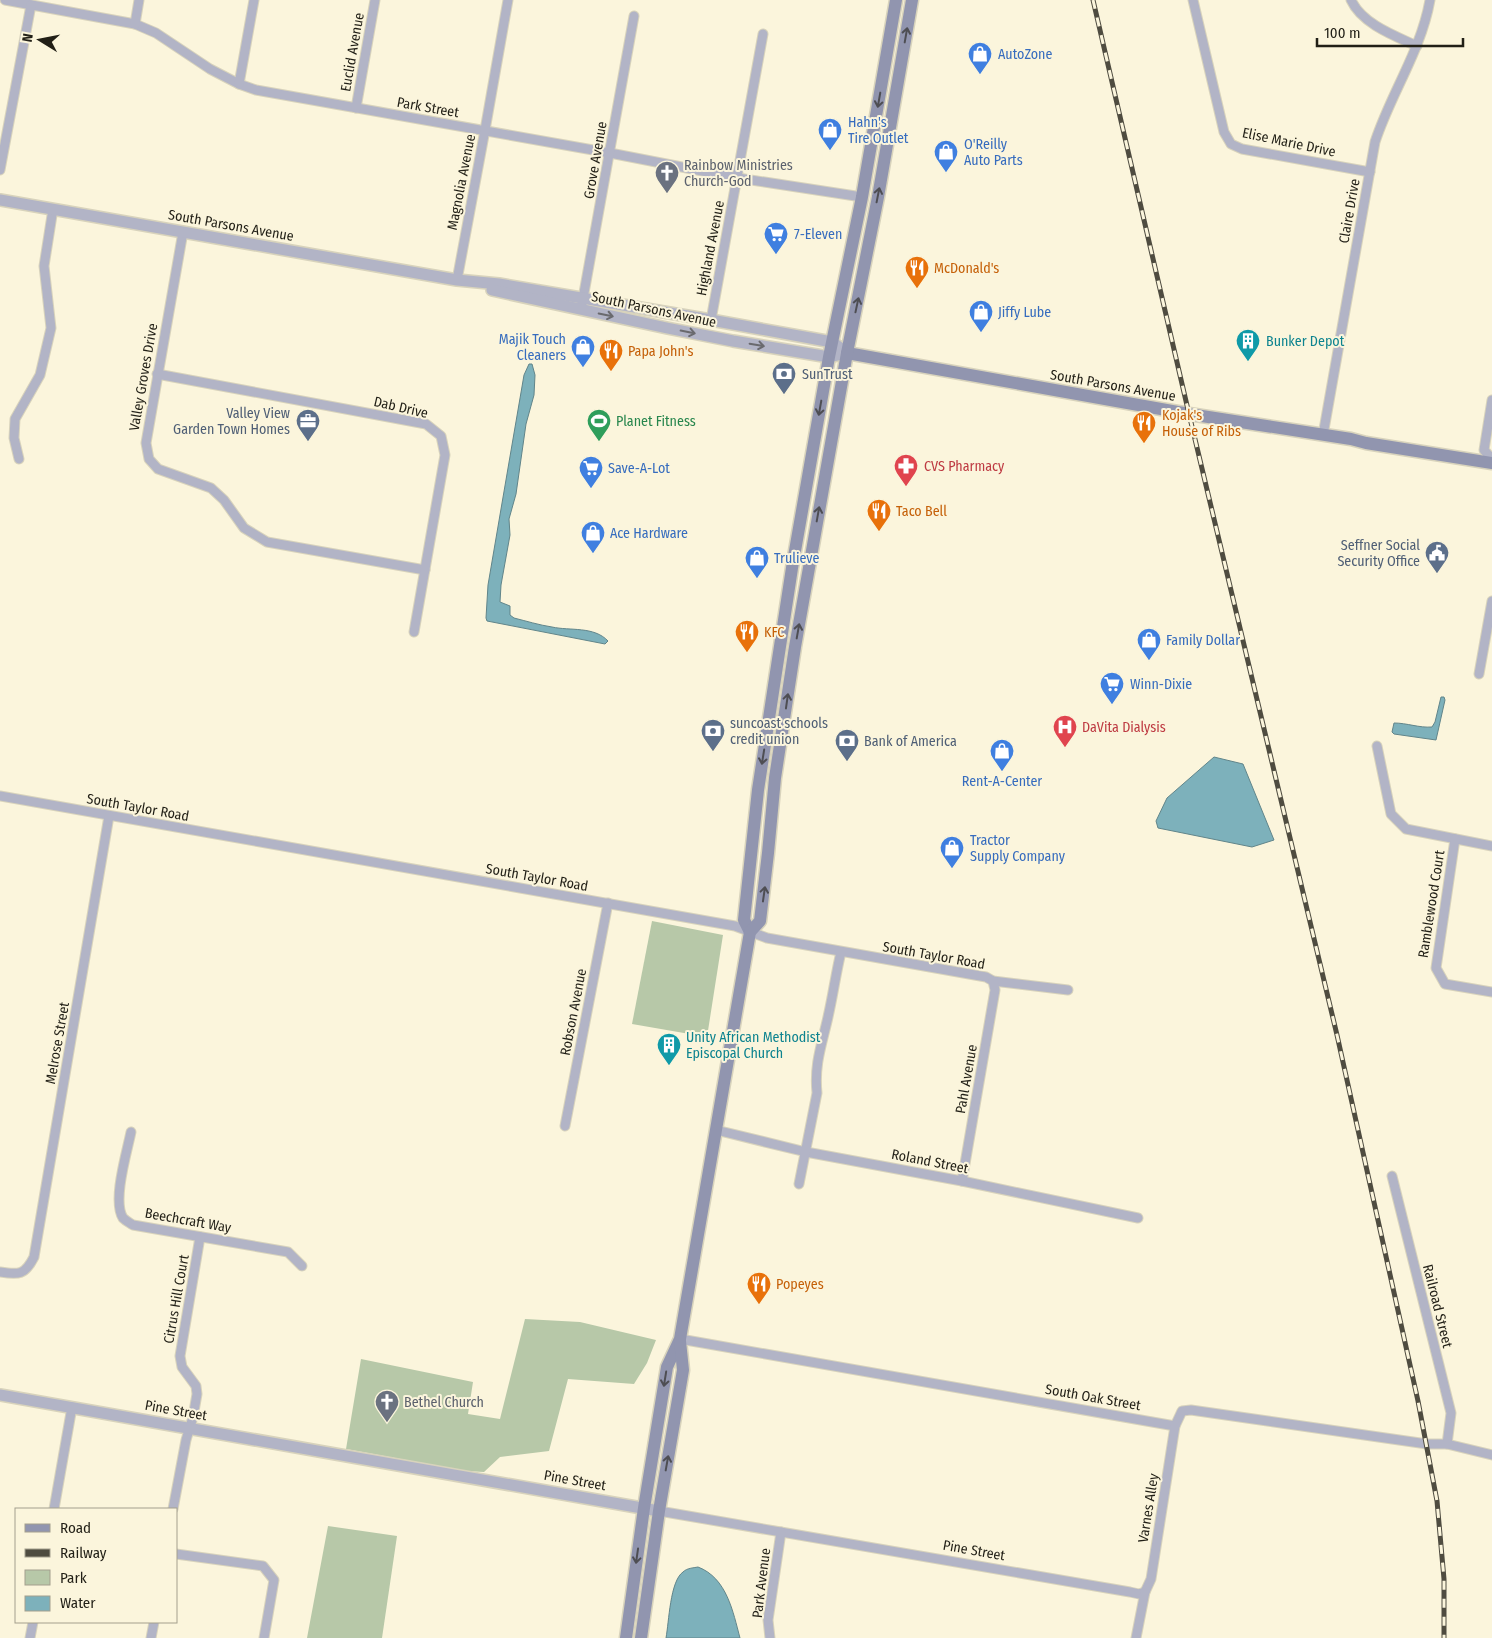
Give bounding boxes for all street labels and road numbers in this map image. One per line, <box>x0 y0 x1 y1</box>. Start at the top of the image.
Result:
street label: Euclid Avenue <box>337 11 368 93</box>
street label: Park Street <box>396 94 461 121</box>
street label: Grove Avenue <box>580 120 611 200</box>
street label: Elise Marie Drive <box>1241 124 1337 161</box>
street label: Magnolia Avenue <box>444 133 479 232</box>
street label: Claire Drive <box>1335 177 1364 245</box>
street label: Highland Avenue <box>693 199 728 297</box>
street label: South Parsons Avenue <box>167 206 295 245</box>
street label: South Parsons Avenue <box>590 288 718 331</box>
street label: Valley Groves Drive <box>126 322 161 432</box>
street label: South Parsons Avenue <box>1049 366 1177 405</box>
street label: Dab Drive <box>372 393 430 422</box>
street label: South Taylor Road <box>85 790 190 825</box>
street label: Ramblewood Court <box>1415 849 1448 959</box>
street label: South Taylor Road <box>484 860 589 895</box>
street label: South Taylor Road <box>881 938 986 973</box>
street label: Robson Avenue <box>557 967 590 1057</box>
street label: Melrose Street <box>42 1000 73 1085</box>
street label: Pahl Avenue <box>952 1043 981 1115</box>
street label: Roland Street <box>890 1146 970 1177</box>
street label: Beechcraft Way <box>143 1205 233 1237</box>
street label: Citrus Hill Court <box>160 1253 193 1345</box>
street label: Railroad Street <box>1419 1263 1456 1350</box>
street label: South Oak Street <box>1044 1381 1142 1414</box>
street label: Pine Street <box>143 1397 209 1424</box>
street label: Pine Street <box>542 1467 608 1494</box>
street label: Varnes Alley <box>1135 1472 1162 1544</box>
street label: Pine Street <box>941 1537 1007 1564</box>
street label: Park Avenue <box>749 1547 774 1619</box>

